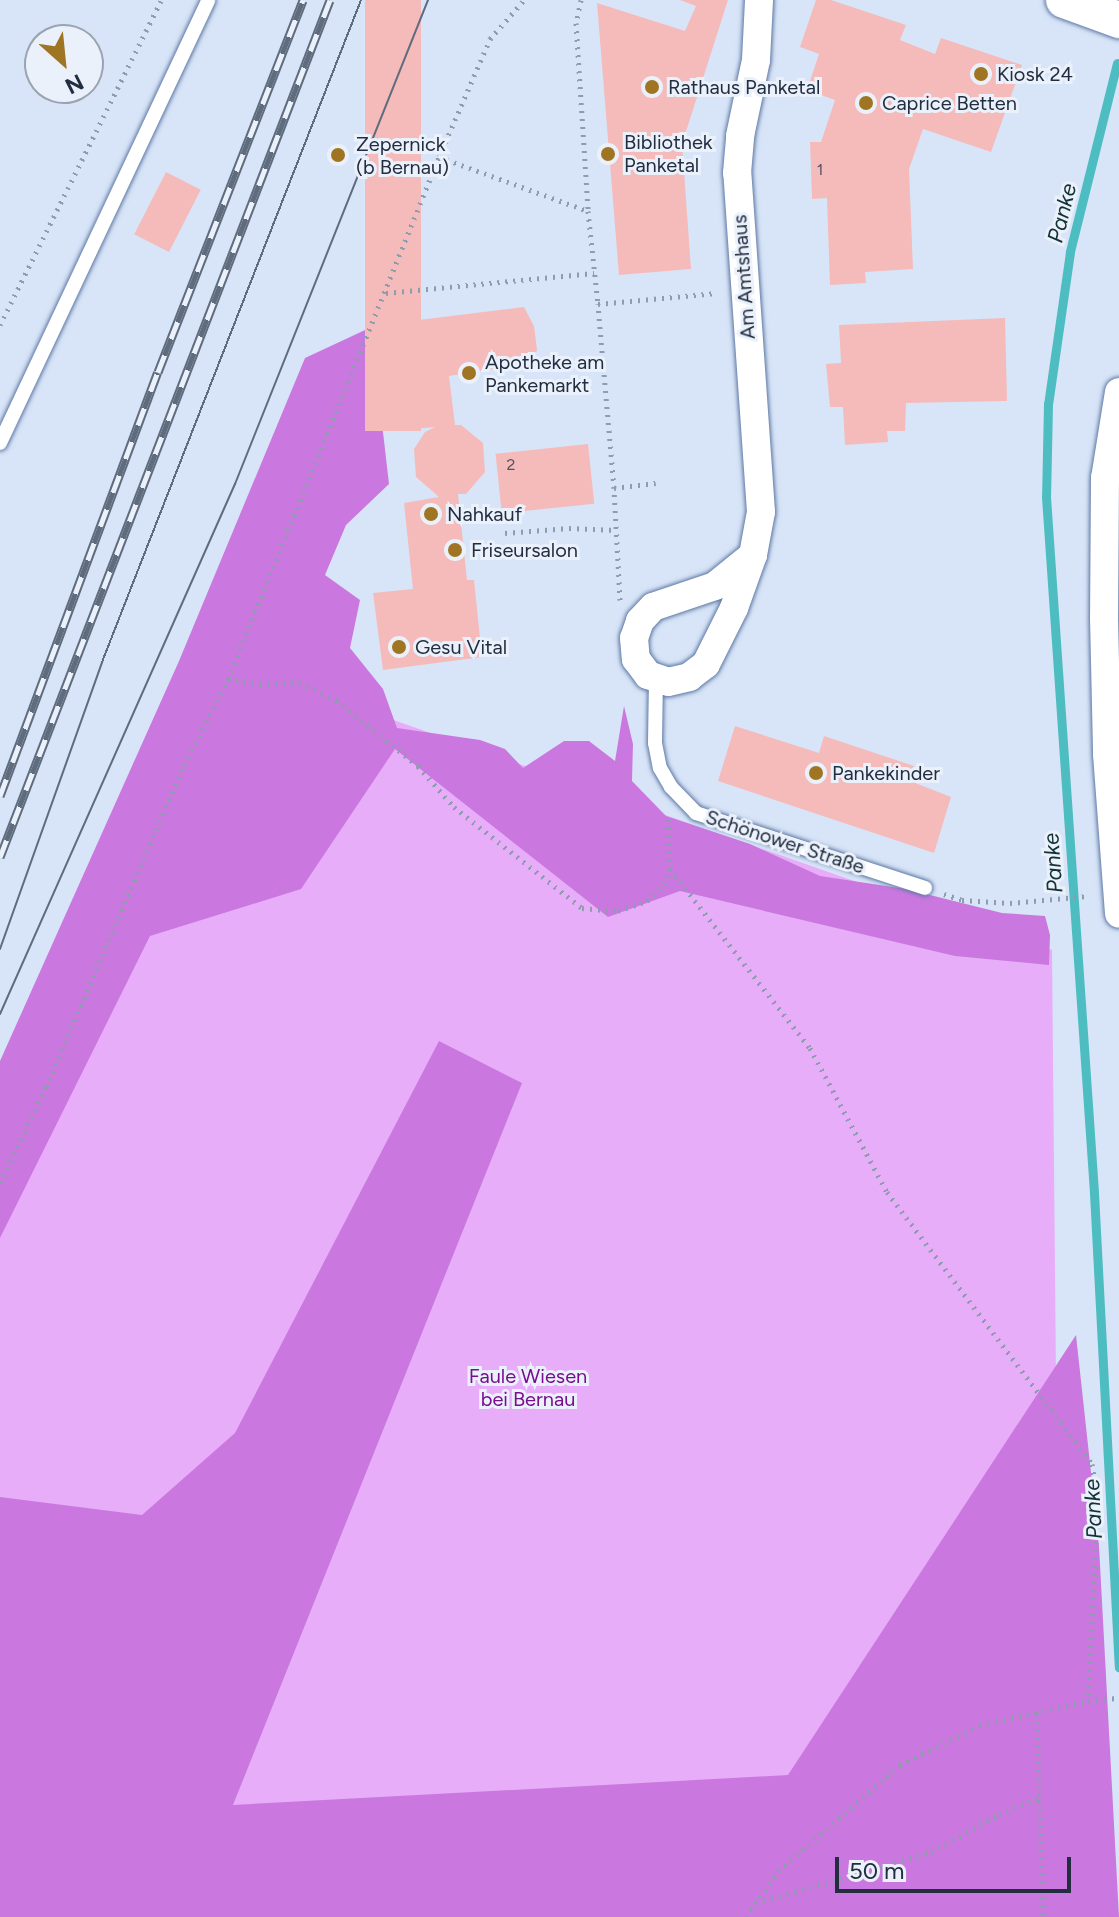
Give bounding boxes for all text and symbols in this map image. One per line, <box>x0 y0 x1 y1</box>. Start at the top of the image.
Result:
north arrow <box>24 24 104 104</box>
place label: Kiosk 24 <box>997 62 1073 86</box>
marker: Kiosk 24 <box>972 65 990 83</box>
text: N <box>61 68 88 100</box>
place label: Rathaus Panketal <box>668 75 820 99</box>
marker: Rathaus Panketal <box>643 78 661 96</box>
place label: Caprice Betten <box>882 91 1017 115</box>
marker: Caprice Betten <box>857 94 875 112</box>
place label: Bibliothek Panketal <box>624 130 713 177</box>
place label: Zepernick (b Bernau) <box>356 132 449 179</box>
marker: Zepernick (b Bernau) <box>327 144 349 166</box>
marker: Bibliothek Panketal <box>599 145 617 163</box>
house number: 1 <box>817 160 823 180</box>
water label: Panke <box>1042 181 1082 245</box>
street label: Am Amtshaus <box>728 214 760 340</box>
place label: Apotheke am Pankemarkt <box>485 350 604 397</box>
marker: Apotheke am Pankemarkt <box>460 364 478 382</box>
house number: 2 <box>507 455 515 475</box>
place label: Nahkauf <box>447 502 522 526</box>
marker: Nahkauf <box>422 505 440 523</box>
place label: Friseursalon <box>471 538 578 562</box>
marker: Friseursalon <box>446 541 464 559</box>
place label: Gesu Vital <box>415 635 507 659</box>
marker: Gesu Vital <box>390 638 408 656</box>
place label: Pankekinder <box>832 761 940 785</box>
marker: Pankekinder <box>807 764 825 782</box>
street label: Schönower Straße <box>703 805 867 879</box>
water label: Panke <box>1038 832 1068 894</box>
park label: Faule Wiesen bei Bernau <box>469 1365 587 1412</box>
water label: Panke <box>1078 1478 1108 1540</box>
scale bar <box>839 1841 1075 1891</box>
text: 50 m <box>849 1856 905 1885</box>

